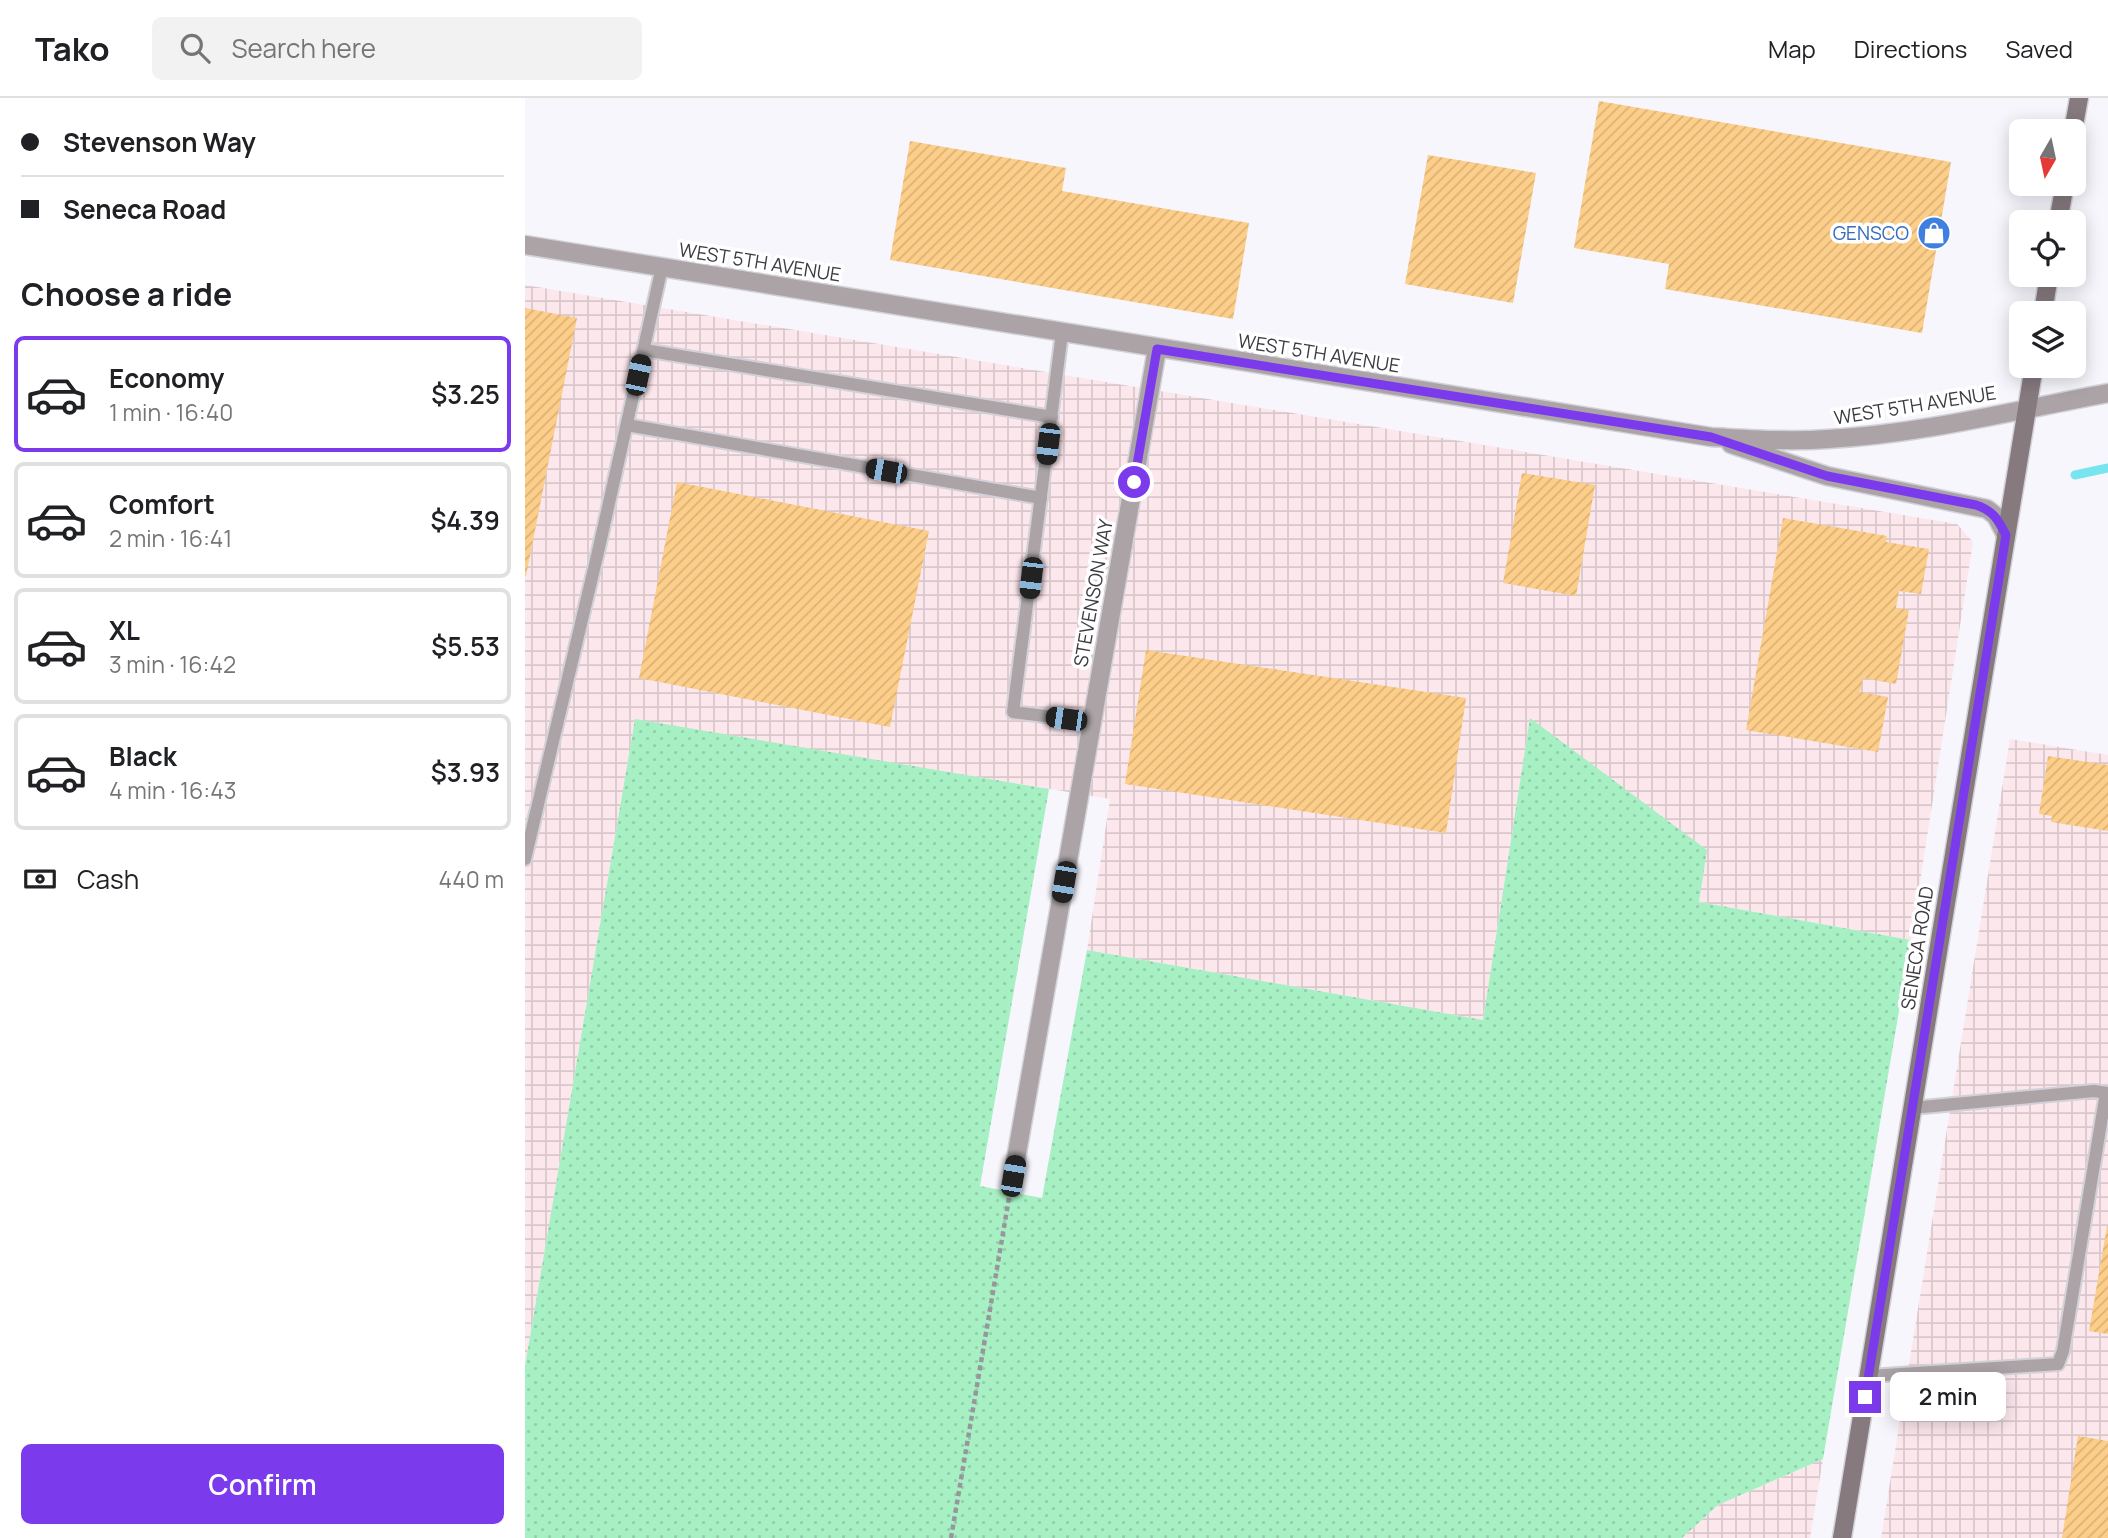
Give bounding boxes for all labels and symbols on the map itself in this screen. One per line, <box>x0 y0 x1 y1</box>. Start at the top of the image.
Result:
north arrow <box>2009 119 2086 196</box>
shop icon: GENSCO <box>1915 214 1953 252</box>
place label: GENSCO <box>1833 220 1909 246</box>
street label: WEST 5TH AVENUE <box>677 236 843 288</box>
street label: WEST 5TH AVENUE <box>1236 327 1402 379</box>
car <box>624 352 653 398</box>
street label: WEST 5TH AVENUE <box>1832 379 1998 431</box>
car <box>1036 422 1061 466</box>
car <box>864 457 909 485</box>
route start <box>1118 466 1150 498</box>
street label: STEVENSON WAY <box>1067 517 1119 669</box>
car <box>1019 556 1044 600</box>
car <box>1044 706 1089 732</box>
car <box>1051 859 1078 905</box>
street label: SENECA ROAD <box>1894 884 1940 1012</box>
car <box>1000 1153 1027 1199</box>
callout: 2 min <box>1889 1372 2005 1422</box>
route end <box>1849 1381 1881 1413</box>

